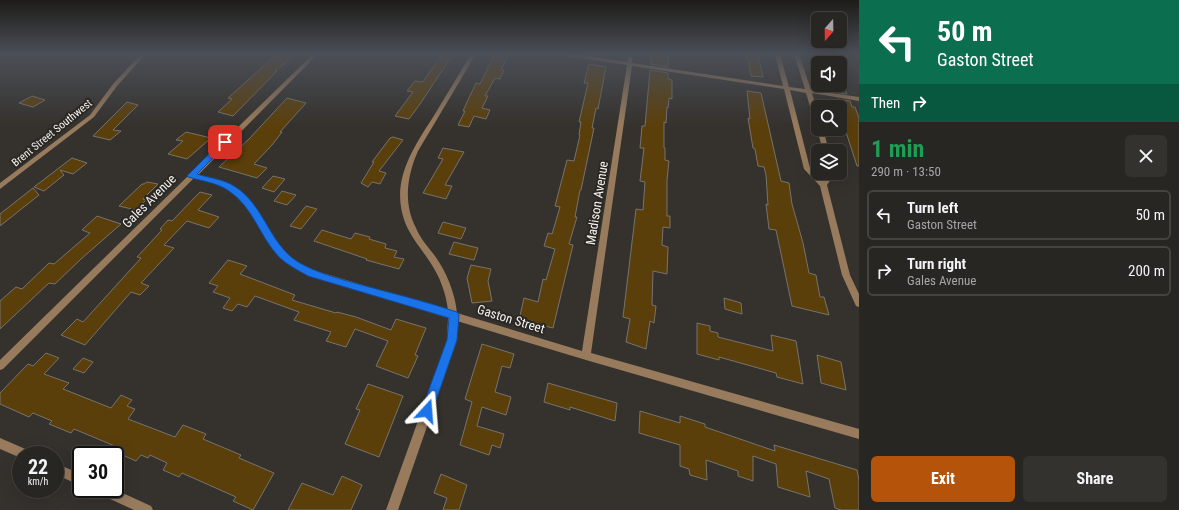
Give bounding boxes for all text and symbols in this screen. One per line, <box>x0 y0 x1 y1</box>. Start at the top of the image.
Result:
north arrow <box>811 12 847 48</box>
map controls <box>811 12 847 180</box>
text: 50 m <box>937 15 993 48</box>
icon: left <box>871 16 923 68</box>
text: Gaston Street <box>937 49 1034 70</box>
button: sound <box>811 56 847 92</box>
icon: right <box>908 92 930 114</box>
text: Then <box>871 94 900 112</box>
street label: Brent Street Southwest <box>9 97 95 169</box>
button: search <box>811 100 847 136</box>
pin <box>208 125 242 159</box>
icon: arrive <box>214 131 236 153</box>
text: 1 min <box>871 135 924 163</box>
button: close <box>1125 135 1167 177</box>
button: layers <box>811 144 847 180</box>
street label: Madison Avenue <box>583 160 611 246</box>
text: 290 m · 13:50 <box>871 164 941 179</box>
street label: Gales Avenue <box>119 171 179 231</box>
text: Turn left <box>907 199 958 217</box>
icon: left <box>873 204 895 226</box>
text: 50 m <box>1135 206 1165 224</box>
text: Gaston Street <box>907 217 977 232</box>
text: Turn right <box>907 255 966 273</box>
icon: right <box>873 260 895 282</box>
text: 200 m <box>1128 262 1165 280</box>
text: Gales Avenue <box>907 273 976 288</box>
street label: Gaston Street <box>475 302 547 336</box>
position arrow <box>406 390 448 432</box>
speed limit sign: 30 <box>72 446 124 498</box>
text: 22 <box>28 455 48 479</box>
button: Exit <box>871 456 1015 502</box>
button: Share <box>1023 456 1167 502</box>
text: km/h <box>28 476 48 487</box>

